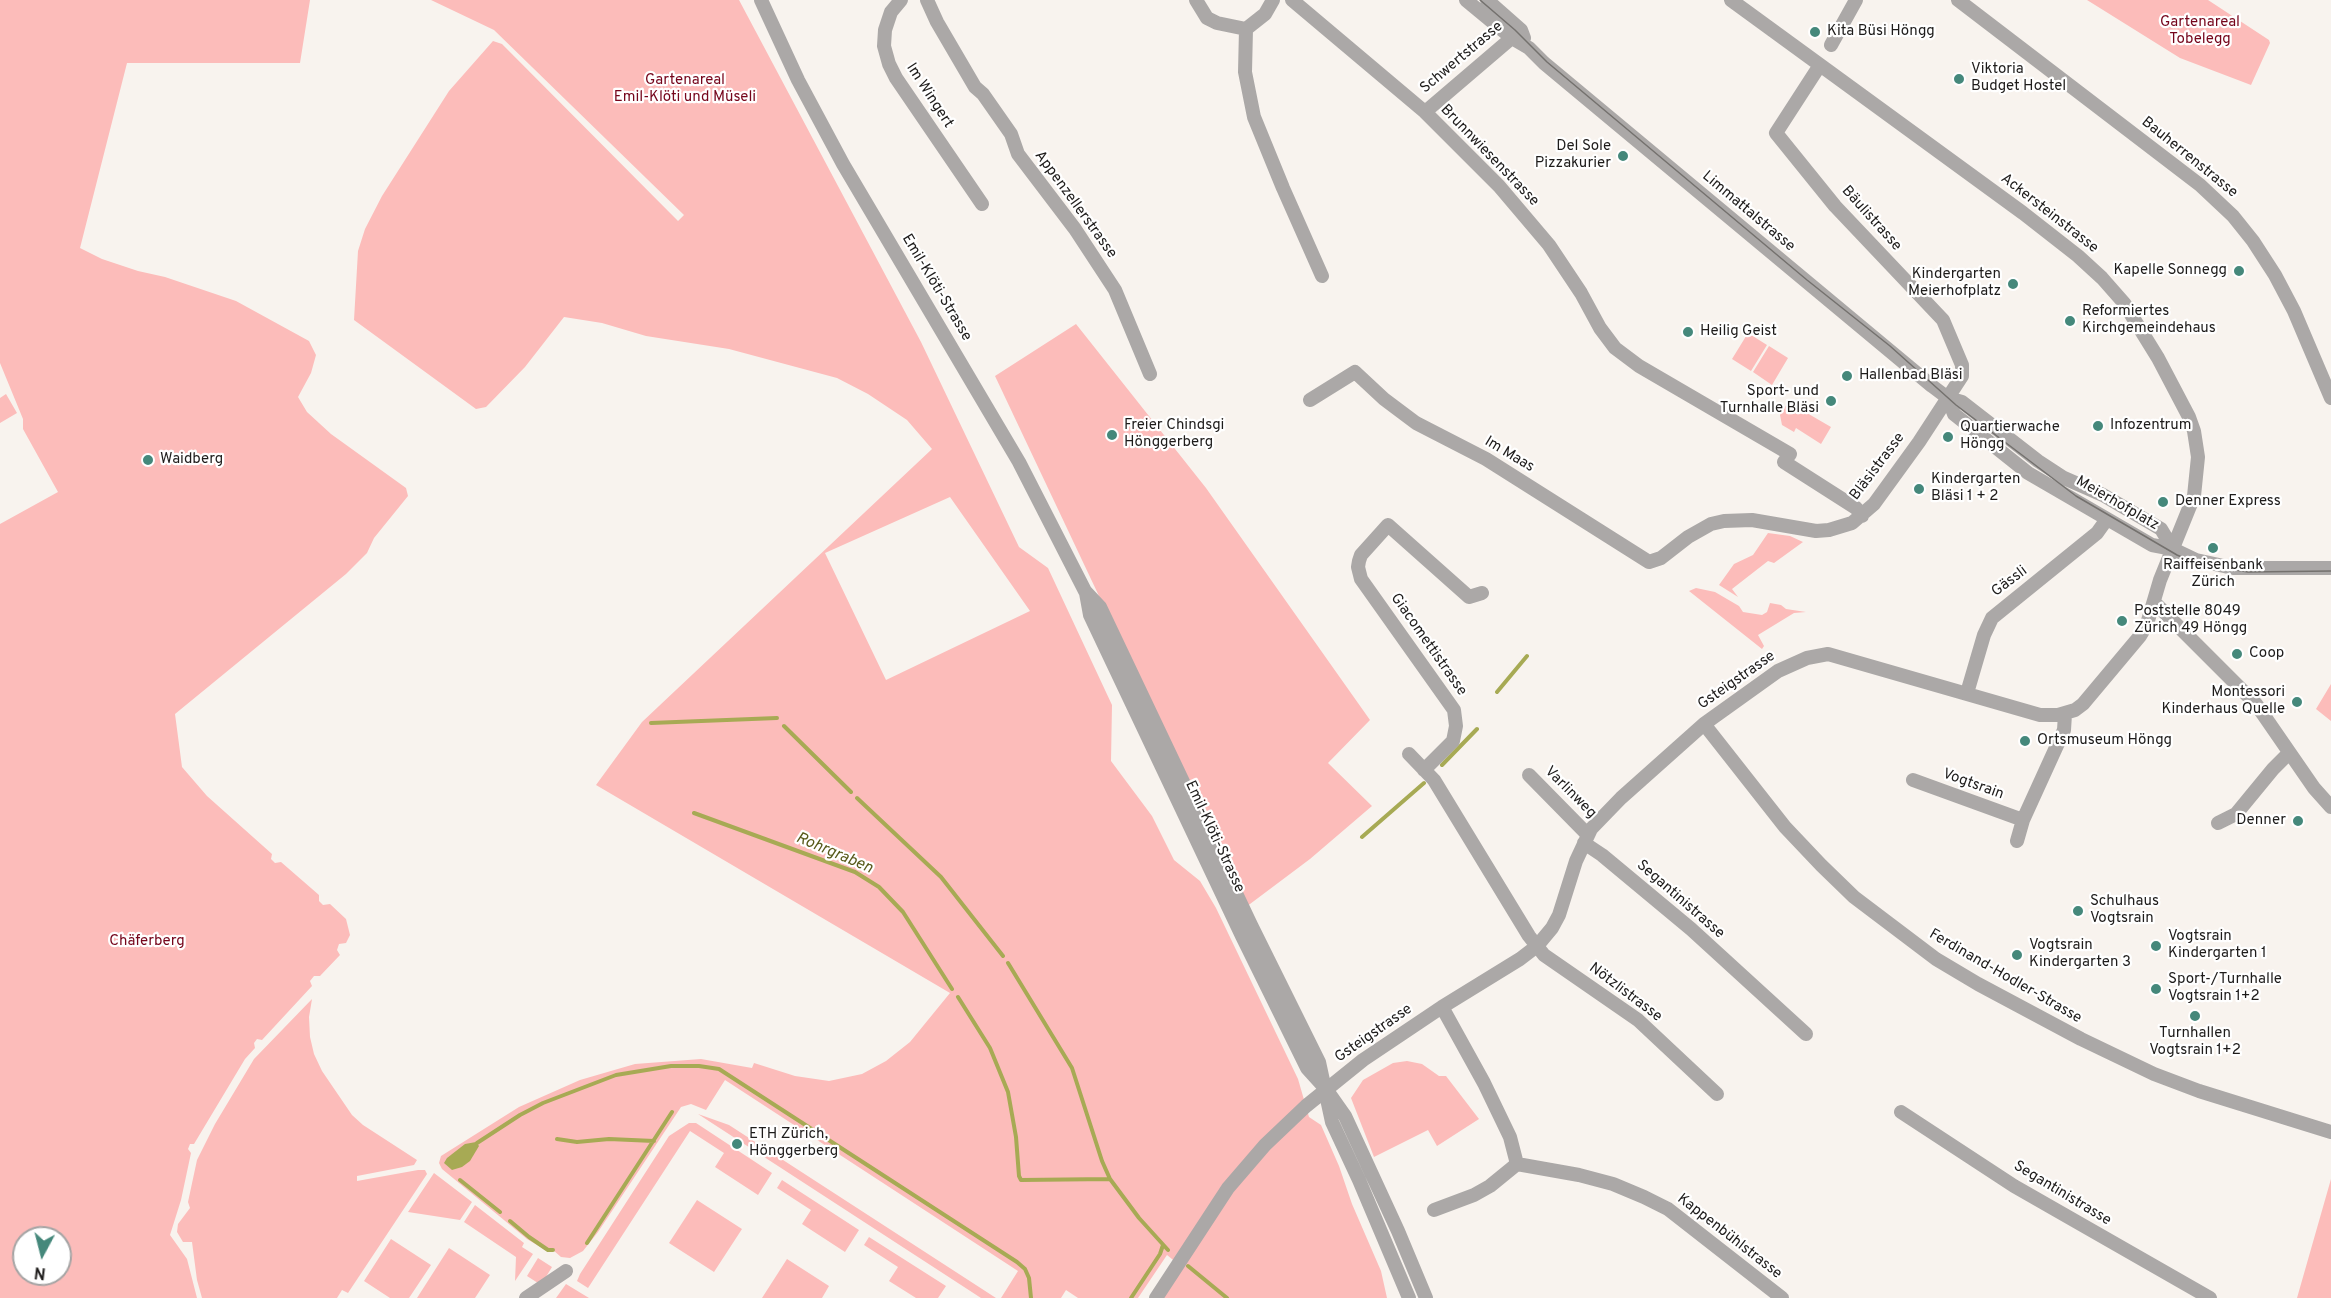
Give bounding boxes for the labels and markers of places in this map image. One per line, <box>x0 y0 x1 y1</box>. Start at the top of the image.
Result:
place label: Kita Büsi Höngg <box>1827 23 1935 41</box>
marker: Kita Büsi Höngg <box>1808 25 1822 39</box>
place label: Viktoria Budget Hostel <box>1971 61 2066 96</box>
marker: Viktoria Budget Hostel <box>1952 72 1966 86</box>
place label: Del Sole Pizzakurier <box>1535 138 1611 173</box>
marker: Del Sole Pizzakurier <box>1616 149 1630 163</box>
place label: Kapelle Sonnegg <box>2114 262 2227 280</box>
marker: Kapelle Sonnegg <box>2232 264 2246 278</box>
place label: Kindergarten Meierhofplatz <box>1908 266 2001 301</box>
marker: Kindergarten Meierhofplatz <box>2006 277 2020 291</box>
place label: Reformiertes Kirchgemeindehaus <box>2082 303 2216 338</box>
marker: Reformiertes Kirchgemeindehaus <box>2063 314 2077 328</box>
place label: Heilig Geist <box>1700 323 1777 341</box>
marker: Heilig Geist <box>1681 325 1695 339</box>
place label: Hallenbad Bläsi <box>1859 367 1963 385</box>
marker: Hallenbad Bläsi <box>1840 369 1854 383</box>
place label: Sport- und Turnhalle Bläsi <box>1720 383 1819 418</box>
marker: Sport- und Turnhalle Bläsi <box>1824 394 1838 408</box>
place label: Freier Chindsgi Hönggerberg <box>1124 417 1224 452</box>
place label: Infozentrum <box>2110 417 2191 435</box>
place label: Quartierwache Höngg <box>1960 419 2060 454</box>
marker: Infozentrum <box>2091 419 2105 433</box>
marker: Freier Chindsgi Hönggerberg <box>1105 428 1119 442</box>
marker: Quartierwache Höngg <box>1941 430 1955 444</box>
place label: Waidberg <box>160 451 223 469</box>
marker: Waidberg <box>141 453 155 467</box>
place label: Kindergarten Bläsi 1 + 2 <box>1931 471 2020 506</box>
marker: Kindergarten Bläsi 1 + 2 <box>1912 482 1926 496</box>
place label: Denner Express <box>2175 493 2281 511</box>
marker: Denner Express <box>2156 495 2170 509</box>
marker: Raiffeisenbank Zürich <box>2206 541 2220 555</box>
place label: Raiffeisenbank Zürich <box>2163 557 2263 592</box>
place label: Poststelle 8049 Zürich 49 Höngg <box>2134 603 2247 638</box>
marker: Poststelle 8049 Zürich 49 Höngg <box>2115 614 2129 628</box>
place label: Coop <box>2249 645 2284 663</box>
marker: Coop <box>2230 647 2244 661</box>
place label: Montessori Kinderhaus Quelle <box>2161 684 2285 719</box>
marker: Montessori Kinderhaus Quelle <box>2290 695 2304 709</box>
place label: Ortsmuseum Höngg <box>2037 732 2172 750</box>
marker: Ortsmuseum Höngg <box>2018 734 2032 748</box>
place label: Denner <box>2236 812 2286 830</box>
marker: Denner <box>2291 814 2305 828</box>
place label: Schulhaus Vogtsrain <box>2090 893 2159 928</box>
marker: Schulhaus Vogtsrain <box>2071 904 2085 918</box>
place label: Vogtsrain Kindergarten 1 <box>2168 928 2266 963</box>
place label: Vogtsrain Kindergarten 3 <box>2029 937 2131 972</box>
marker: Vogtsrain Kindergarten 1 <box>2149 939 2163 953</box>
marker: Vogtsrain Kindergarten 3 <box>2010 948 2024 962</box>
place label: Sport-/Turnhalle Vogtsrain 1+2 <box>2168 971 2282 1006</box>
marker: Sport-/Turnhalle Vogtsrain 1+2 <box>2149 982 2163 996</box>
marker: Turnhallen Vogtsrain 1+2 <box>2188 1009 2202 1023</box>
place label: Turnhallen Vogtsrain 1+2 <box>2149 1025 2241 1060</box>
place label: ETH Zürich, Hönggerberg <box>749 1126 838 1161</box>
marker: ETH Zürich, Hönggerberg <box>730 1137 744 1151</box>

